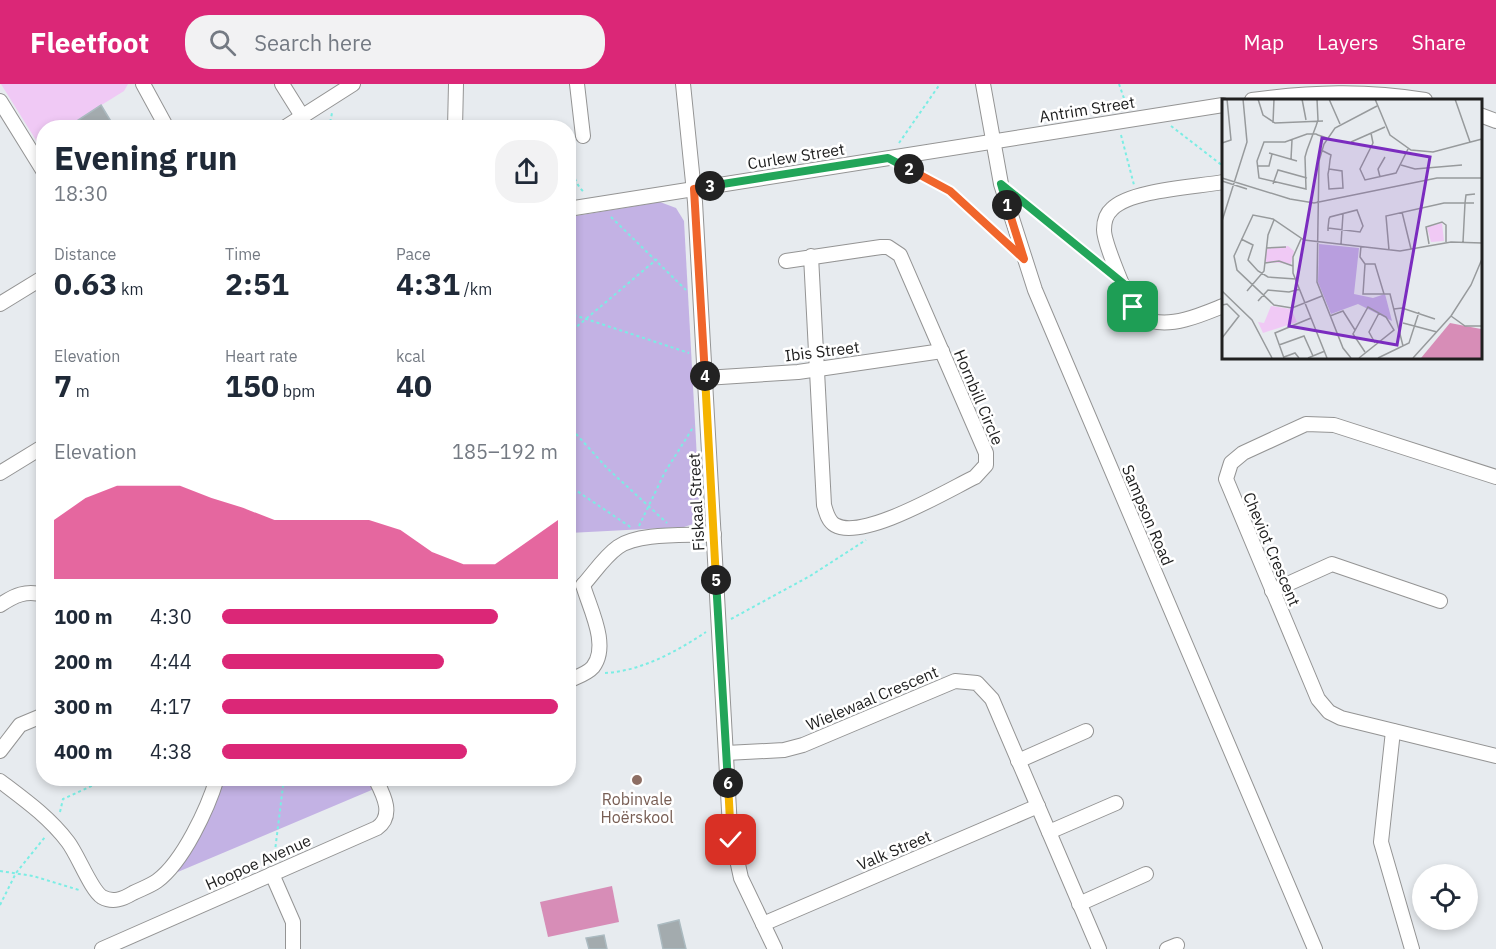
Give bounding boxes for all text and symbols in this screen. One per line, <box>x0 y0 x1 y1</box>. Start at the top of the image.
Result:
search box <box>185 15 605 69</box>
text: Fleetfoot <box>30 24 149 61</box>
icon: search <box>206 26 239 59</box>
text: Search here <box>254 28 372 57</box>
text: Map <box>1244 28 1284 56</box>
text: Layers <box>1317 28 1379 56</box>
text: Share <box>1412 28 1466 56</box>
street label: Antrim Street <box>1038 92 1136 126</box>
inset map <box>1222 99 1481 358</box>
text: Evening run <box>54 136 238 179</box>
street label: Curlew Street <box>746 138 846 174</box>
button: share <box>495 140 558 203</box>
pin: 2 <box>894 154 924 184</box>
text: 2 <box>904 159 914 179</box>
pin: 3 <box>695 171 725 201</box>
text: 3 <box>705 176 715 196</box>
text: 18:30 <box>54 180 108 207</box>
pin: 1 <box>992 190 1022 220</box>
text: 1 <box>1002 195 1012 215</box>
text: Distance <box>54 244 116 264</box>
text: Time <box>225 244 261 264</box>
text: Pace <box>396 244 431 264</box>
text: 0.63 <box>54 264 117 303</box>
text: 2:51 <box>225 264 289 303</box>
text: 4:31 <box>396 264 460 303</box>
text: km <box>117 279 144 299</box>
text: /km <box>460 279 492 299</box>
pin <box>1107 281 1158 332</box>
icon: arrive <box>1116 290 1149 323</box>
street label: Ibis Street <box>783 336 861 366</box>
text: Elevation <box>54 346 120 366</box>
text: Heart rate <box>225 346 298 366</box>
text: kcal <box>396 346 425 366</box>
street label: Hornbill Circle <box>950 346 1008 448</box>
pin: 4 <box>690 361 720 391</box>
text: 7 <box>54 366 72 405</box>
text: 150 <box>225 366 279 405</box>
text: 40 <box>396 366 432 405</box>
text: 4 <box>700 366 710 386</box>
text: m <box>72 381 90 401</box>
text: bpm <box>279 381 315 401</box>
text: Elevation <box>54 438 137 465</box>
text: 185–192 m <box>452 438 558 465</box>
street label: Fiskaal Street <box>683 452 709 552</box>
street label: Sampson Road <box>1118 462 1178 568</box>
street label: Cheviot Crescent <box>1239 489 1305 609</box>
pin: 5 <box>701 565 731 595</box>
text: 5 <box>711 570 721 590</box>
text: 100 m <box>54 603 113 630</box>
text: 4:30 <box>150 603 192 630</box>
text: 200 m <box>54 648 113 675</box>
text: 4:44 <box>150 648 192 675</box>
street label: Wielewaal Crescent <box>803 661 941 735</box>
text: 300 m <box>54 693 113 720</box>
text: 4:17 <box>150 693 192 720</box>
text: 400 m <box>54 738 113 765</box>
text: 4:38 <box>150 738 192 765</box>
pin: 6 <box>713 768 743 798</box>
marker: Robinvale Hoërskool <box>630 773 644 787</box>
text: 6 <box>723 773 733 793</box>
place label: Robinvale Hoërskool <box>600 789 674 827</box>
pin <box>705 814 756 865</box>
icon: check <box>714 823 747 856</box>
street label: Valk Street <box>854 826 934 874</box>
street label: Hoopoe Avenue <box>202 830 314 894</box>
map controls <box>1412 864 1478 930</box>
button: locate <box>1412 864 1478 930</box>

